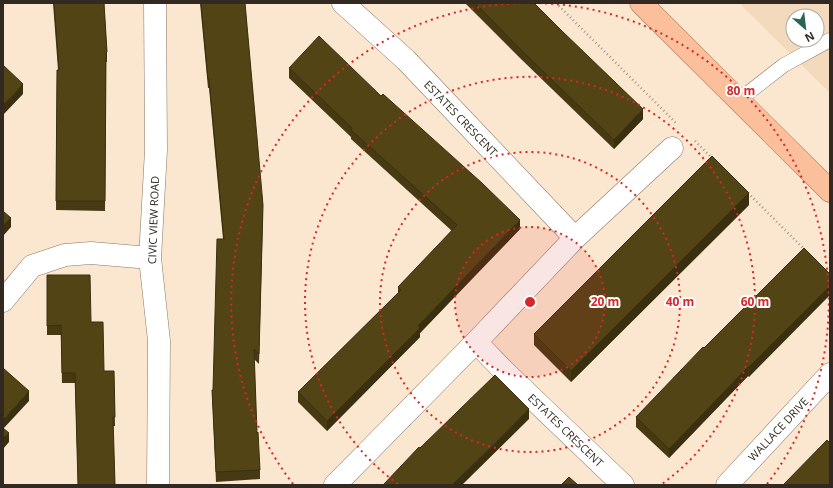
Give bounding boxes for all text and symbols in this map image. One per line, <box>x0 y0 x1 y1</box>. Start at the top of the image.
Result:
north arrow <box>785 8 825 48</box>
text: N <box>802 29 817 46</box>
street label: ESTATES CRESCENT <box>421 77 501 159</box>
text: 80 m <box>727 82 755 99</box>
street label: CIVIC VIEW ROAD <box>144 176 162 264</box>
text: 20 m <box>591 293 619 310</box>
text: 40 m <box>666 293 694 310</box>
text: 60 m <box>741 293 769 310</box>
centre of rings <box>523 295 537 309</box>
street label: ESTATES CRESCENT <box>525 390 607 470</box>
street label: WALLACE DRIVE <box>745 394 811 464</box>

